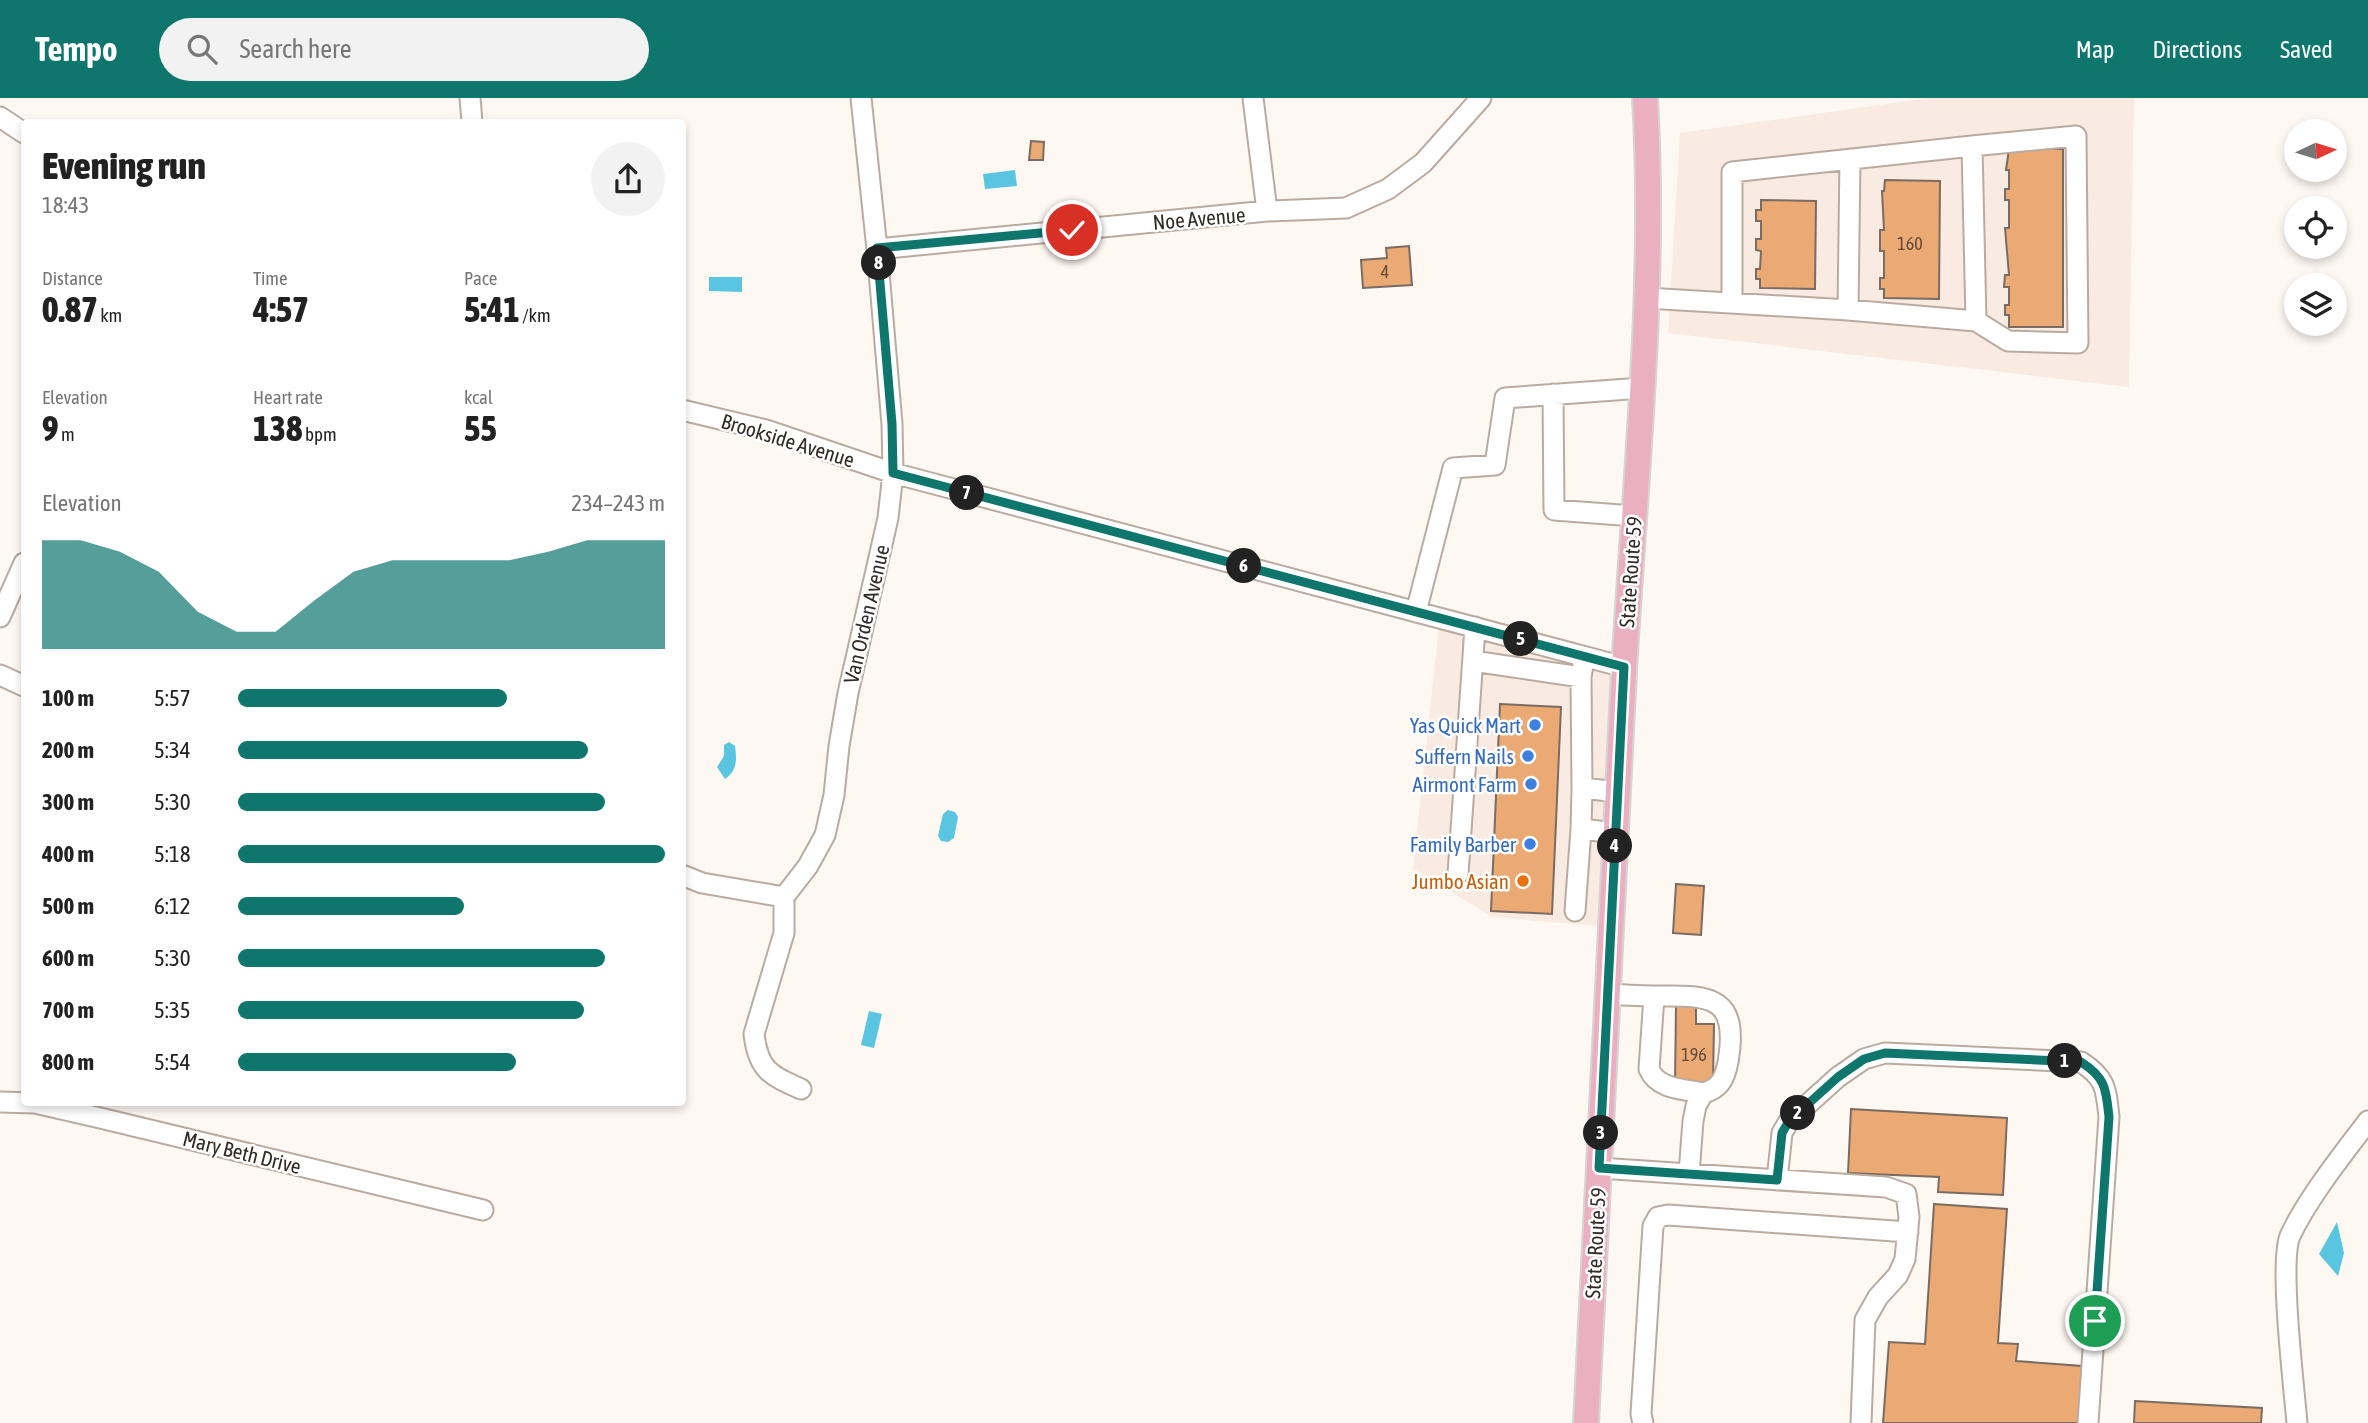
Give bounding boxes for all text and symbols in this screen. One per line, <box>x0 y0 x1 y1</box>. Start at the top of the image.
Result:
search box <box>159 18 649 81</box>
text: Tempo <box>35 30 117 68</box>
icon: search <box>183 30 221 68</box>
text: Search here <box>239 34 352 64</box>
text: Map <box>2076 36 2114 63</box>
text: Directions <box>2152 36 2242 63</box>
text: Saved <box>2280 36 2333 63</box>
north arrow <box>2284 119 2347 182</box>
map controls <box>2284 119 2347 336</box>
button: share <box>591 142 665 216</box>
text: Evening run <box>42 144 206 187</box>
text: 18:43 <box>42 192 89 218</box>
button: locate <box>2284 196 2347 259</box>
pin <box>1042 200 1102 260</box>
street label: Noe Avenue <box>1152 202 1246 234</box>
icon: check <box>1053 211 1091 249</box>
house number: 160 <box>1897 233 1923 254</box>
pin: 8 <box>862 246 896 280</box>
text: 8 <box>874 251 883 273</box>
house number: 4 <box>1381 261 1389 282</box>
text: Distance <box>42 267 103 289</box>
text: Time <box>253 267 288 289</box>
text: Pace <box>464 267 497 289</box>
button: layers <box>2284 273 2347 336</box>
text: 0.87 <box>42 289 98 329</box>
text: 4:57 <box>253 289 309 329</box>
text: 5:41 <box>464 289 520 329</box>
text: km <box>98 304 122 326</box>
text: /km <box>520 304 551 326</box>
text: Elevation <box>42 386 108 408</box>
text: Heart rate <box>253 386 323 408</box>
text: kcal <box>464 386 493 408</box>
text: 9 <box>42 408 58 448</box>
text: 138 <box>253 408 302 448</box>
text: 55 <box>464 408 497 448</box>
street label: Brookside Avenue <box>719 408 857 472</box>
text: m <box>58 423 75 445</box>
text: bpm <box>302 423 337 445</box>
pin: 7 <box>950 476 984 510</box>
text: 7 <box>962 481 971 503</box>
text: Elevation <box>42 490 122 516</box>
text: 234–243 m <box>571 490 665 516</box>
street label: State Route 59 <box>1614 516 1646 628</box>
street label: Van Orden Avenue <box>838 542 894 686</box>
pin: 6 <box>1226 548 1262 584</box>
text: 6 <box>1239 554 1248 576</box>
pin: 5 <box>1504 622 1538 656</box>
text: 5 <box>1516 627 1525 649</box>
text: 100 m <box>42 685 94 711</box>
text: 5:57 <box>154 685 191 711</box>
place label: Yas Quick Mart <box>1410 713 1521 737</box>
marker: Yas Quick Mart <box>1527 717 1543 733</box>
text: 200 m <box>42 737 94 763</box>
text: 5:34 <box>154 737 191 763</box>
place label: Suffern Nails <box>1415 744 1514 768</box>
marker: Suffern Nails <box>1520 748 1536 764</box>
place label: Airmont Farm <box>1412 772 1517 796</box>
marker: Airmont Farm <box>1523 776 1539 792</box>
text: 300 m <box>42 789 94 815</box>
text: 5:30 <box>154 789 191 815</box>
pin: 4 <box>1598 828 1632 864</box>
place label: Family Barber <box>1410 832 1517 856</box>
text: 4 <box>1610 834 1619 856</box>
marker: Family Barber <box>1522 836 1538 852</box>
text: 400 m <box>42 841 94 867</box>
text: 5:18 <box>154 841 191 867</box>
place label: Jumbo Asian <box>1412 869 1509 893</box>
marker: Jumbo Asian <box>1515 873 1531 889</box>
text: 500 m <box>42 893 94 919</box>
text: 6:12 <box>154 893 191 919</box>
text: 600 m <box>42 945 94 971</box>
text: 5:30 <box>154 945 191 971</box>
text: 700 m <box>42 997 94 1023</box>
text: 5:35 <box>154 997 191 1023</box>
house number: 196 <box>1681 1044 1707 1065</box>
pin: 1 <box>2048 1044 2082 1079</box>
text: 800 m <box>42 1049 94 1075</box>
text: 5:54 <box>154 1049 191 1075</box>
text: 1 <box>2060 1049 2069 1071</box>
pin: 2 <box>1780 1096 1815 1130</box>
text: 2 <box>1793 1101 1802 1123</box>
pin: 3 <box>1584 1116 1618 1150</box>
text: 3 <box>1596 1121 1605 1143</box>
street label: Mary Beth Drive <box>180 1126 304 1178</box>
street label: State Route 59 <box>1580 1187 1610 1299</box>
pin <box>2065 1291 2125 1351</box>
icon: arrive <box>2076 1302 2114 1340</box>

